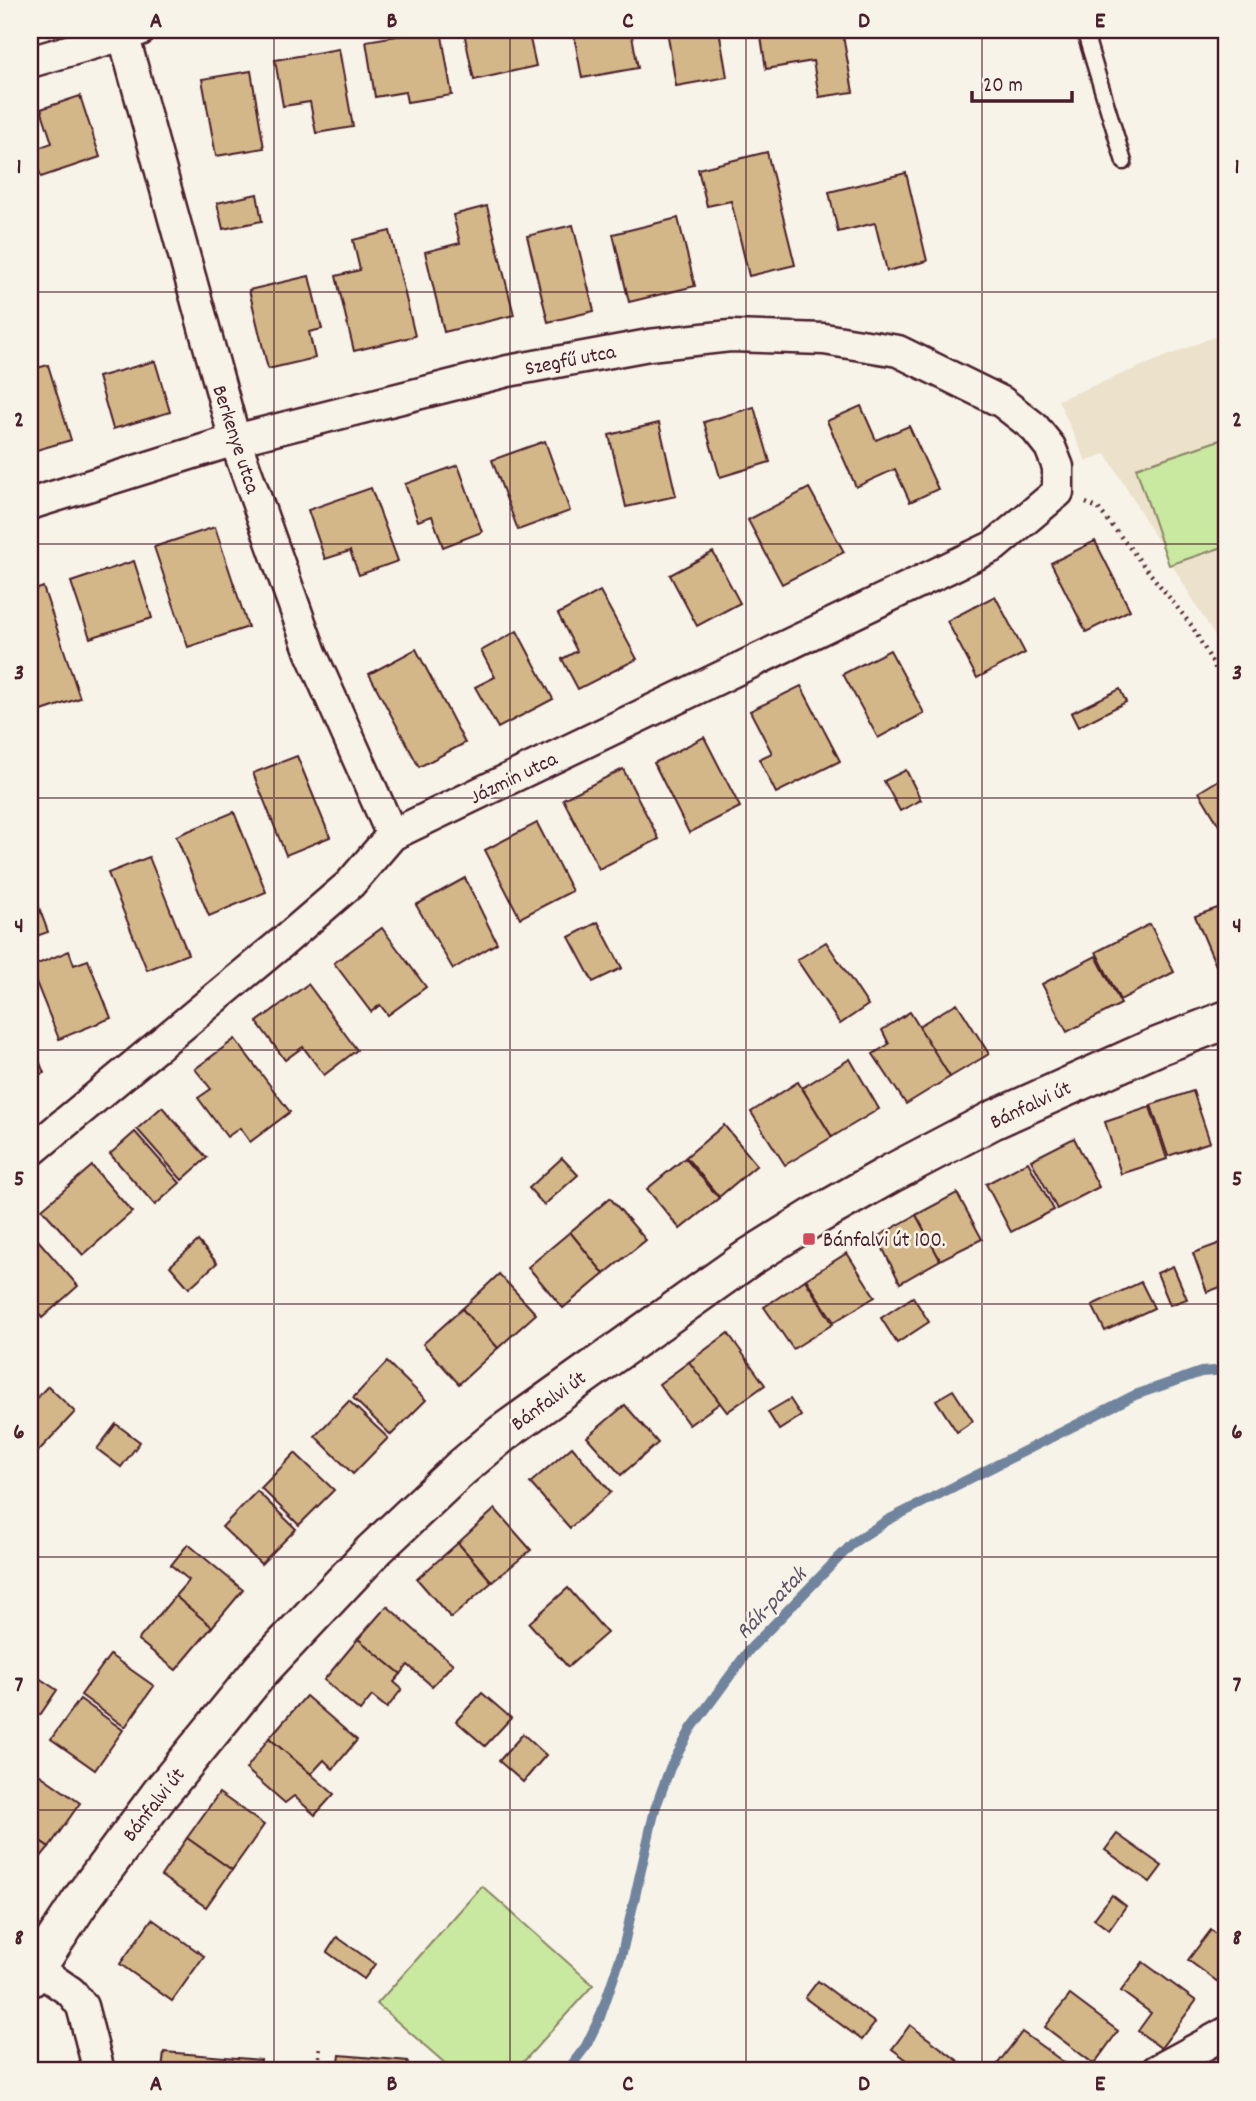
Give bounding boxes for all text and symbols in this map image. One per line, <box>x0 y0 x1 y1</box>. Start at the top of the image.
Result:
text: A <box>150 6 162 39</box>
text: B <box>387 6 398 39</box>
text: C <box>622 6 634 39</box>
text: D <box>858 6 870 39</box>
text: E <box>1095 6 1106 39</box>
scale bar <box>972 60 1072 104</box>
text: 20 m <box>983 72 1023 102</box>
text: 1 <box>16 152 22 185</box>
text: 1 <box>1234 152 1240 185</box>
street label: Szegfű utca <box>523 338 620 385</box>
street label: Berkenye utca <box>203 382 266 499</box>
text: 2 <box>14 405 24 438</box>
text: 2 <box>1232 405 1242 438</box>
text: 3 <box>14 658 24 691</box>
text: 3 <box>1232 658 1242 691</box>
street label: Jázmin utca <box>466 745 564 814</box>
text: 4 <box>14 911 24 944</box>
text: 4 <box>1232 911 1242 944</box>
street label: Bánfalvi út <box>986 1075 1077 1139</box>
text: 5 <box>14 1164 24 1197</box>
text: 5 <box>1232 1164 1242 1197</box>
place label: Bánfalvi út 100. <box>823 1227 945 1257</box>
marker: Bánfalvi út 100. <box>801 1231 817 1247</box>
street label: Bánfalvi út <box>506 1365 594 1440</box>
text: 6 <box>13 1417 25 1450</box>
text: 6 <box>1231 1417 1243 1450</box>
water label: Rák-patak <box>729 1559 817 1648</box>
text: 7 <box>15 1670 24 1703</box>
text: 7 <box>1233 1670 1242 1703</box>
street label: Bánfalvi út <box>117 1762 194 1849</box>
text: 8 <box>14 1923 24 1956</box>
text: 8 <box>1232 1923 1242 1956</box>
text: A <box>150 2069 162 2101</box>
text: B <box>387 2069 398 2101</box>
text: C <box>622 2069 634 2101</box>
text: D <box>858 2069 870 2101</box>
text: E <box>1095 2069 1106 2101</box>

